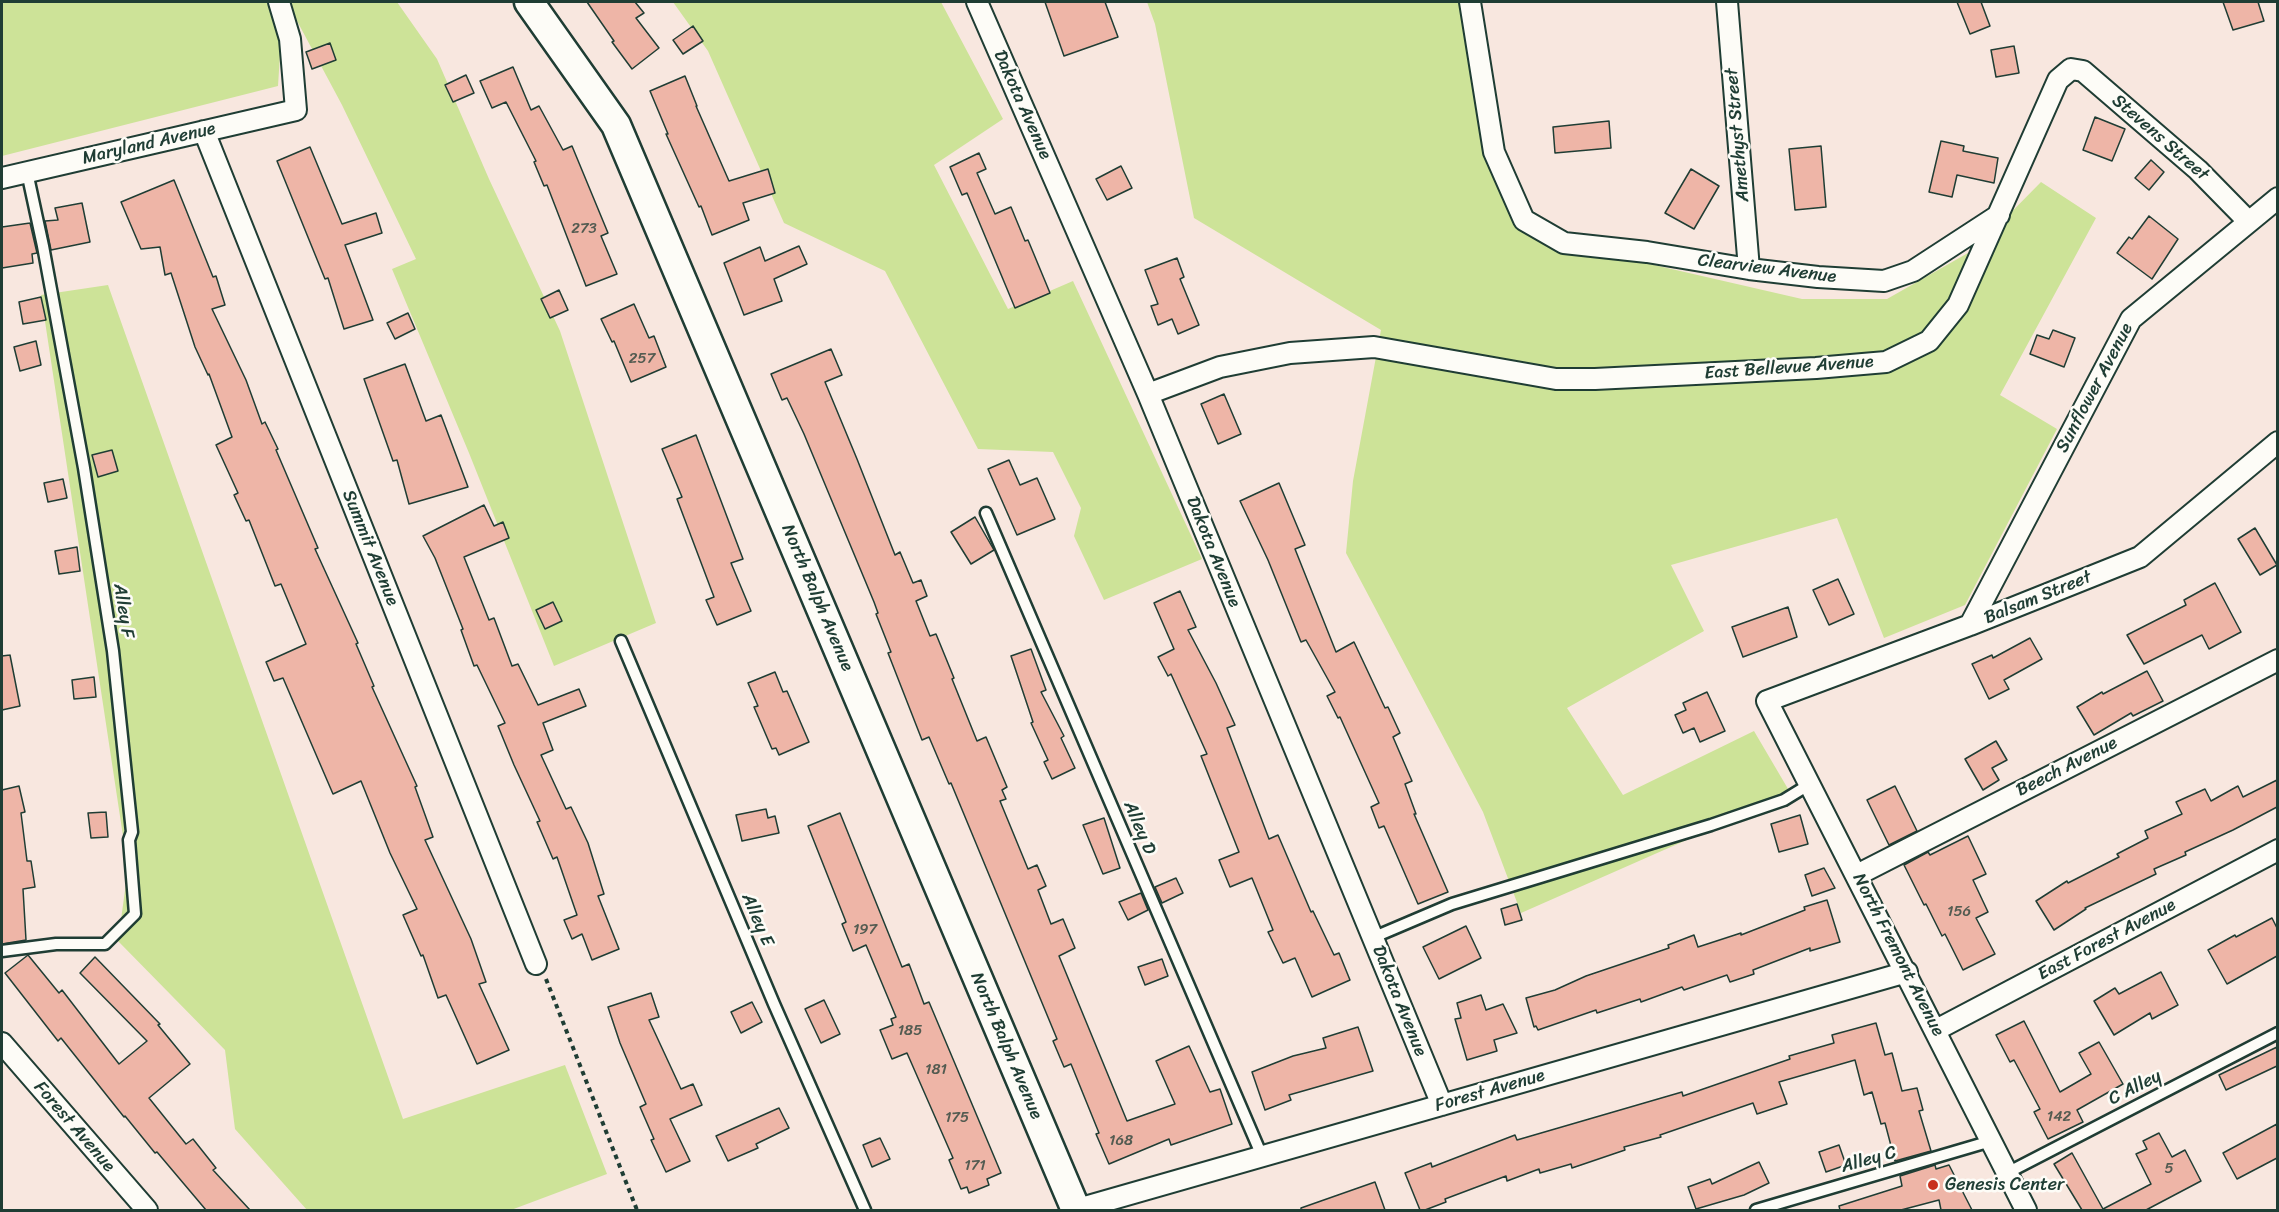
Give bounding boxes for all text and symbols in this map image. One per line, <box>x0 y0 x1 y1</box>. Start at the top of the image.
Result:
street label: Dakota Avenue <box>988 47 1056 163</box>
street label: Amethyst Street <box>1721 67 1755 203</box>
street label: Stevens Street <box>2107 90 2213 186</box>
street label: Maryland Avenue <box>80 118 218 170</box>
house number: 273 <box>571 220 597 238</box>
street label: Clearview Avenue <box>1697 250 1837 288</box>
street label: Sunflower Avenue <box>2052 320 2138 456</box>
house number: 257 <box>629 350 655 368</box>
street label: East Bellevue Avenue <box>1704 351 1874 385</box>
street label: Summit Avenue <box>337 487 403 609</box>
street label: Dakota Avenue <box>1181 493 1245 611</box>
street label: North Balph Avenue <box>776 521 858 675</box>
street label: Balsam Street <box>1981 567 2095 629</box>
street label: Alley F <box>108 582 138 640</box>
street label: Beech Avenue <box>2013 732 2121 802</box>
street label: Alley D <box>1118 798 1160 858</box>
street label: North Fremont Avenue <box>1847 870 1949 1040</box>
street label: Alley E <box>736 890 778 950</box>
street label: East Forest Avenue <box>2034 895 2180 985</box>
house number: 156 <box>1947 903 1971 921</box>
house number: 197 <box>853 921 877 939</box>
street label: Dakota Avenue <box>1367 942 1431 1060</box>
street label: North Balph Avenue <box>965 969 1047 1123</box>
house number: 185 <box>898 1022 922 1040</box>
house number: 181 <box>925 1061 947 1079</box>
street label: Forest Avenue <box>1433 1065 1547 1117</box>
street label: C Alley <box>2105 1066 2165 1110</box>
street label: Forest Avenue <box>29 1077 119 1177</box>
house number: 142 <box>2047 1108 2071 1126</box>
house number: 175 <box>945 1109 969 1127</box>
house number: 168 <box>1109 1132 1133 1150</box>
street label: Alley C <box>1839 1142 1899 1178</box>
house number: 171 <box>964 1157 986 1175</box>
house number: 5 <box>2164 1160 2174 1178</box>
place label: Genesis Center <box>1945 1174 2064 1196</box>
marker: Genesis Center <box>1926 1178 1940 1192</box>

